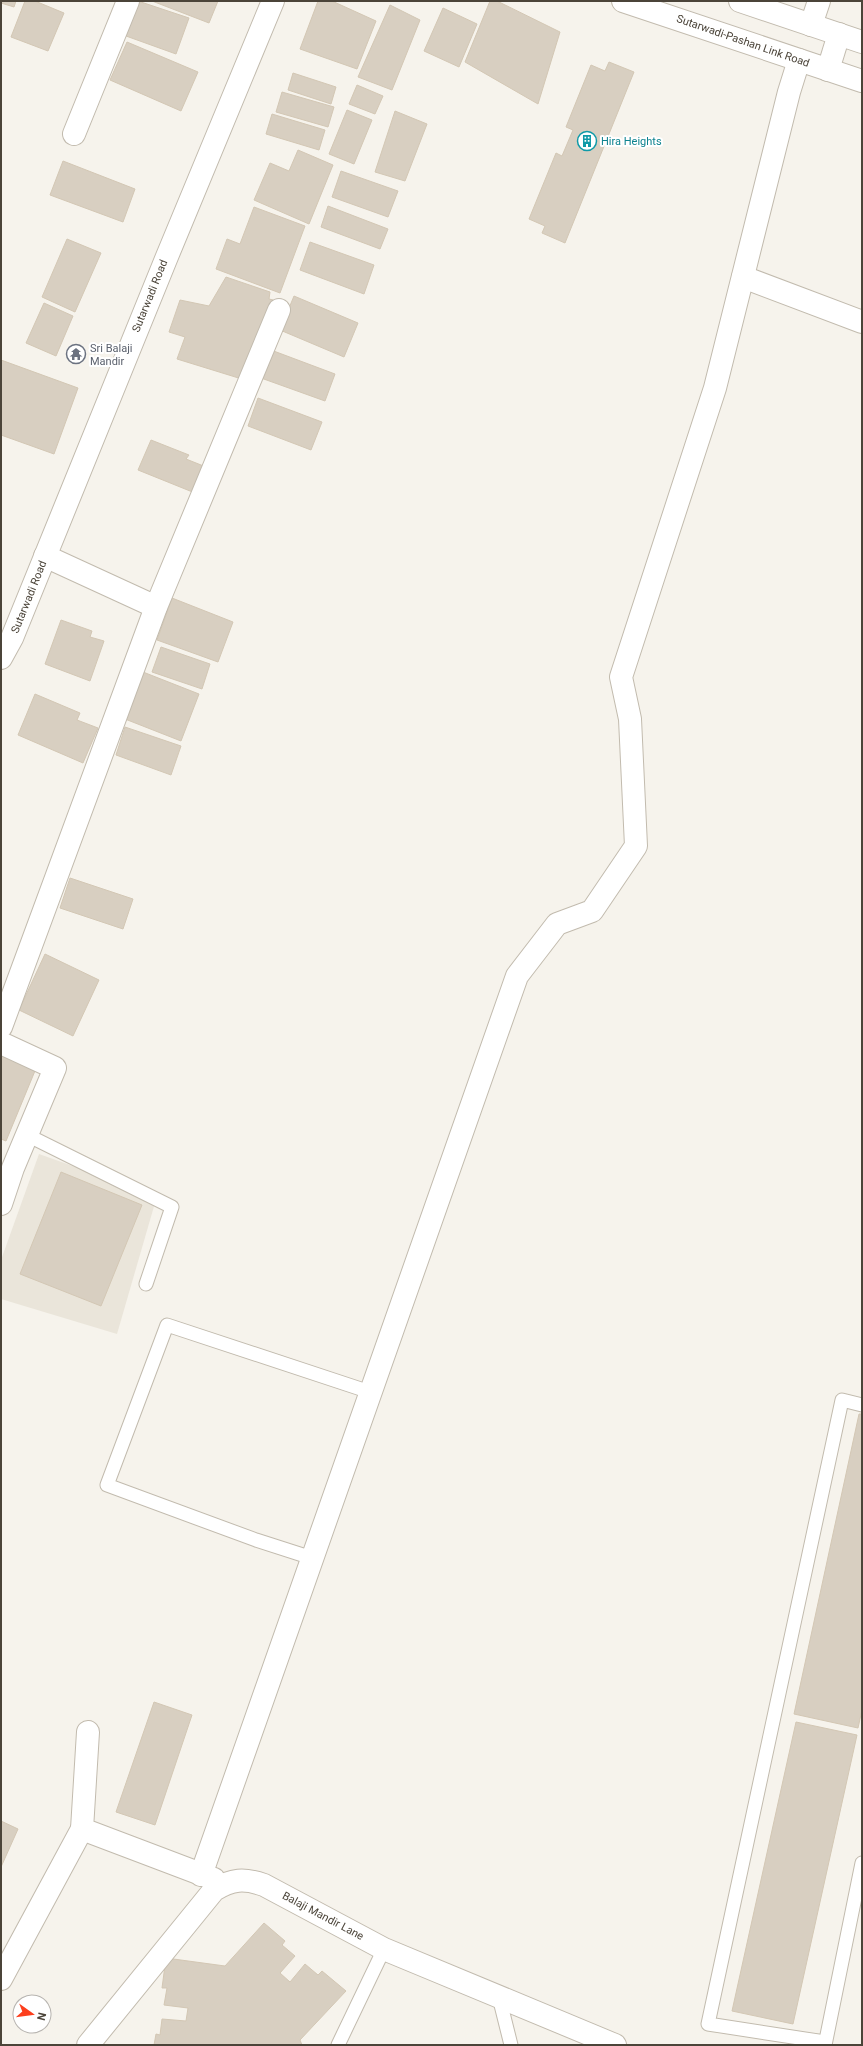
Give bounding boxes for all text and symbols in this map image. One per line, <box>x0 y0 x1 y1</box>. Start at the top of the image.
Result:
street label: Sutarwadi-Pashan Link Road <box>675 12 811 70</box>
building icon: Hira Heights <box>576 130 598 152</box>
place label: Hira Heights <box>601 135 662 148</box>
street label: Sutarwadi Road <box>130 258 170 334</box>
place label: Sri Balaji Mandir <box>90 342 132 368</box>
temple icon: Sri Balaji Mandir <box>65 343 87 365</box>
street label: Sutarwadi Road <box>9 559 49 635</box>
street label: Balaji Mandir Lane <box>280 1889 366 1943</box>
north arrow <box>12 1994 52 2034</box>
text: N <box>34 2011 48 2022</box>

